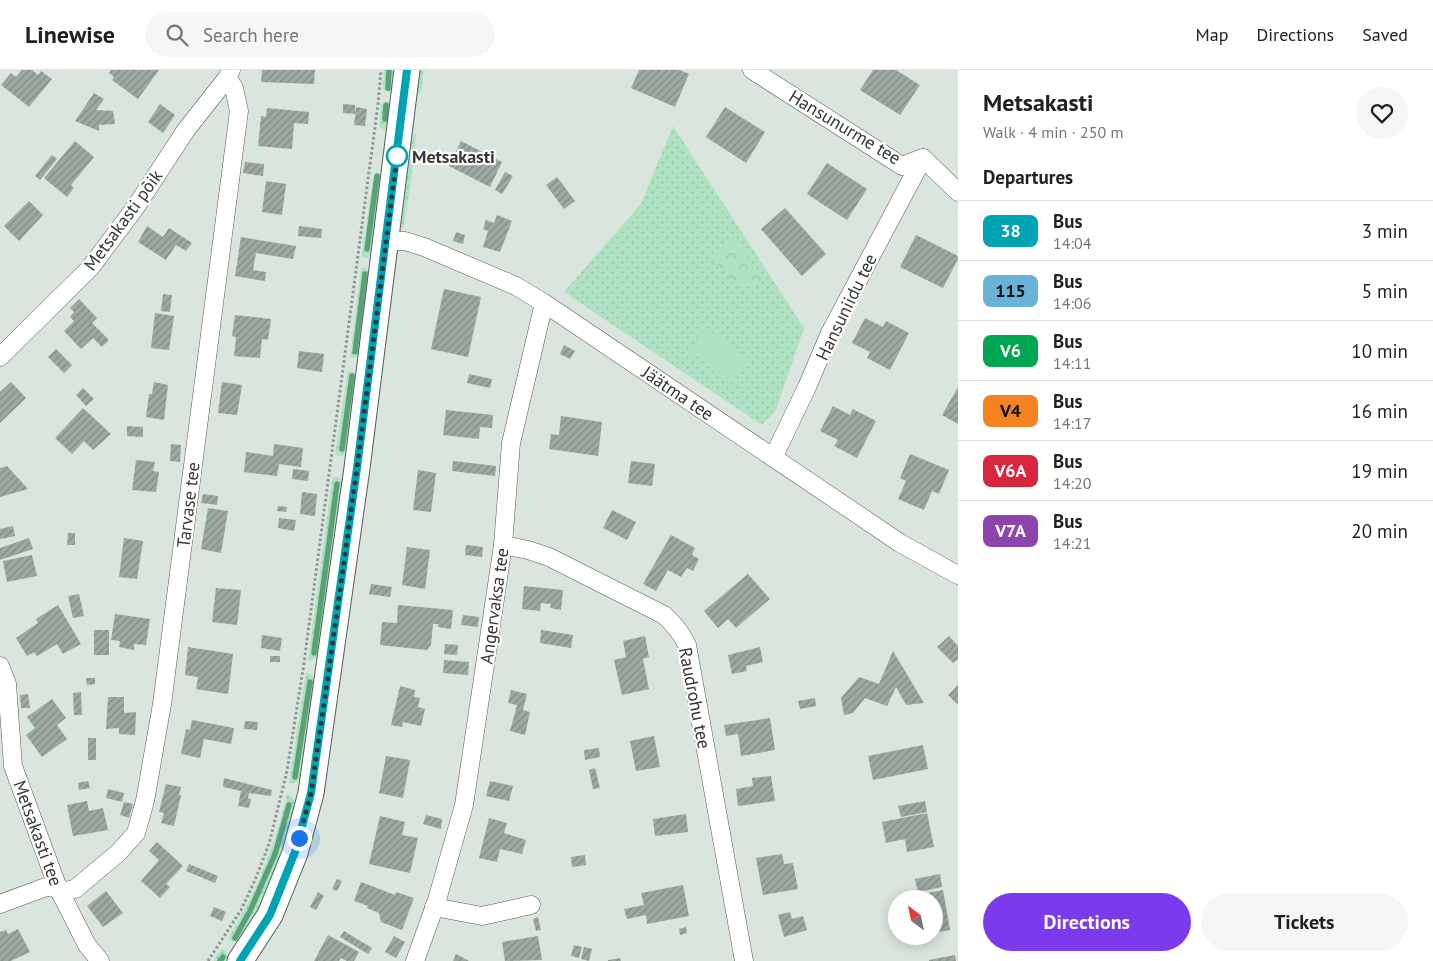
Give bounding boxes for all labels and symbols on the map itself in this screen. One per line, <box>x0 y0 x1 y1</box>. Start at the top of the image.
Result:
street label: Hansunurme tee <box>785 85 905 169</box>
marker: Metsakasti <box>386 145 408 167</box>
place label: Metsakasti <box>412 145 495 168</box>
street label: Metsakasti põik <box>79 165 168 275</box>
street label: Hansuniidu tee <box>810 250 882 364</box>
street label: Jäätma tee <box>637 360 718 425</box>
street label: Tarvase tee <box>171 461 205 549</box>
street label: Angervaksa tee <box>474 547 514 665</box>
street label: Raudrohu tee <box>674 645 716 751</box>
street label: Metsakasti tee <box>8 777 68 889</box>
your location <box>287 826 312 851</box>
north arrow <box>888 890 942 945</box>

